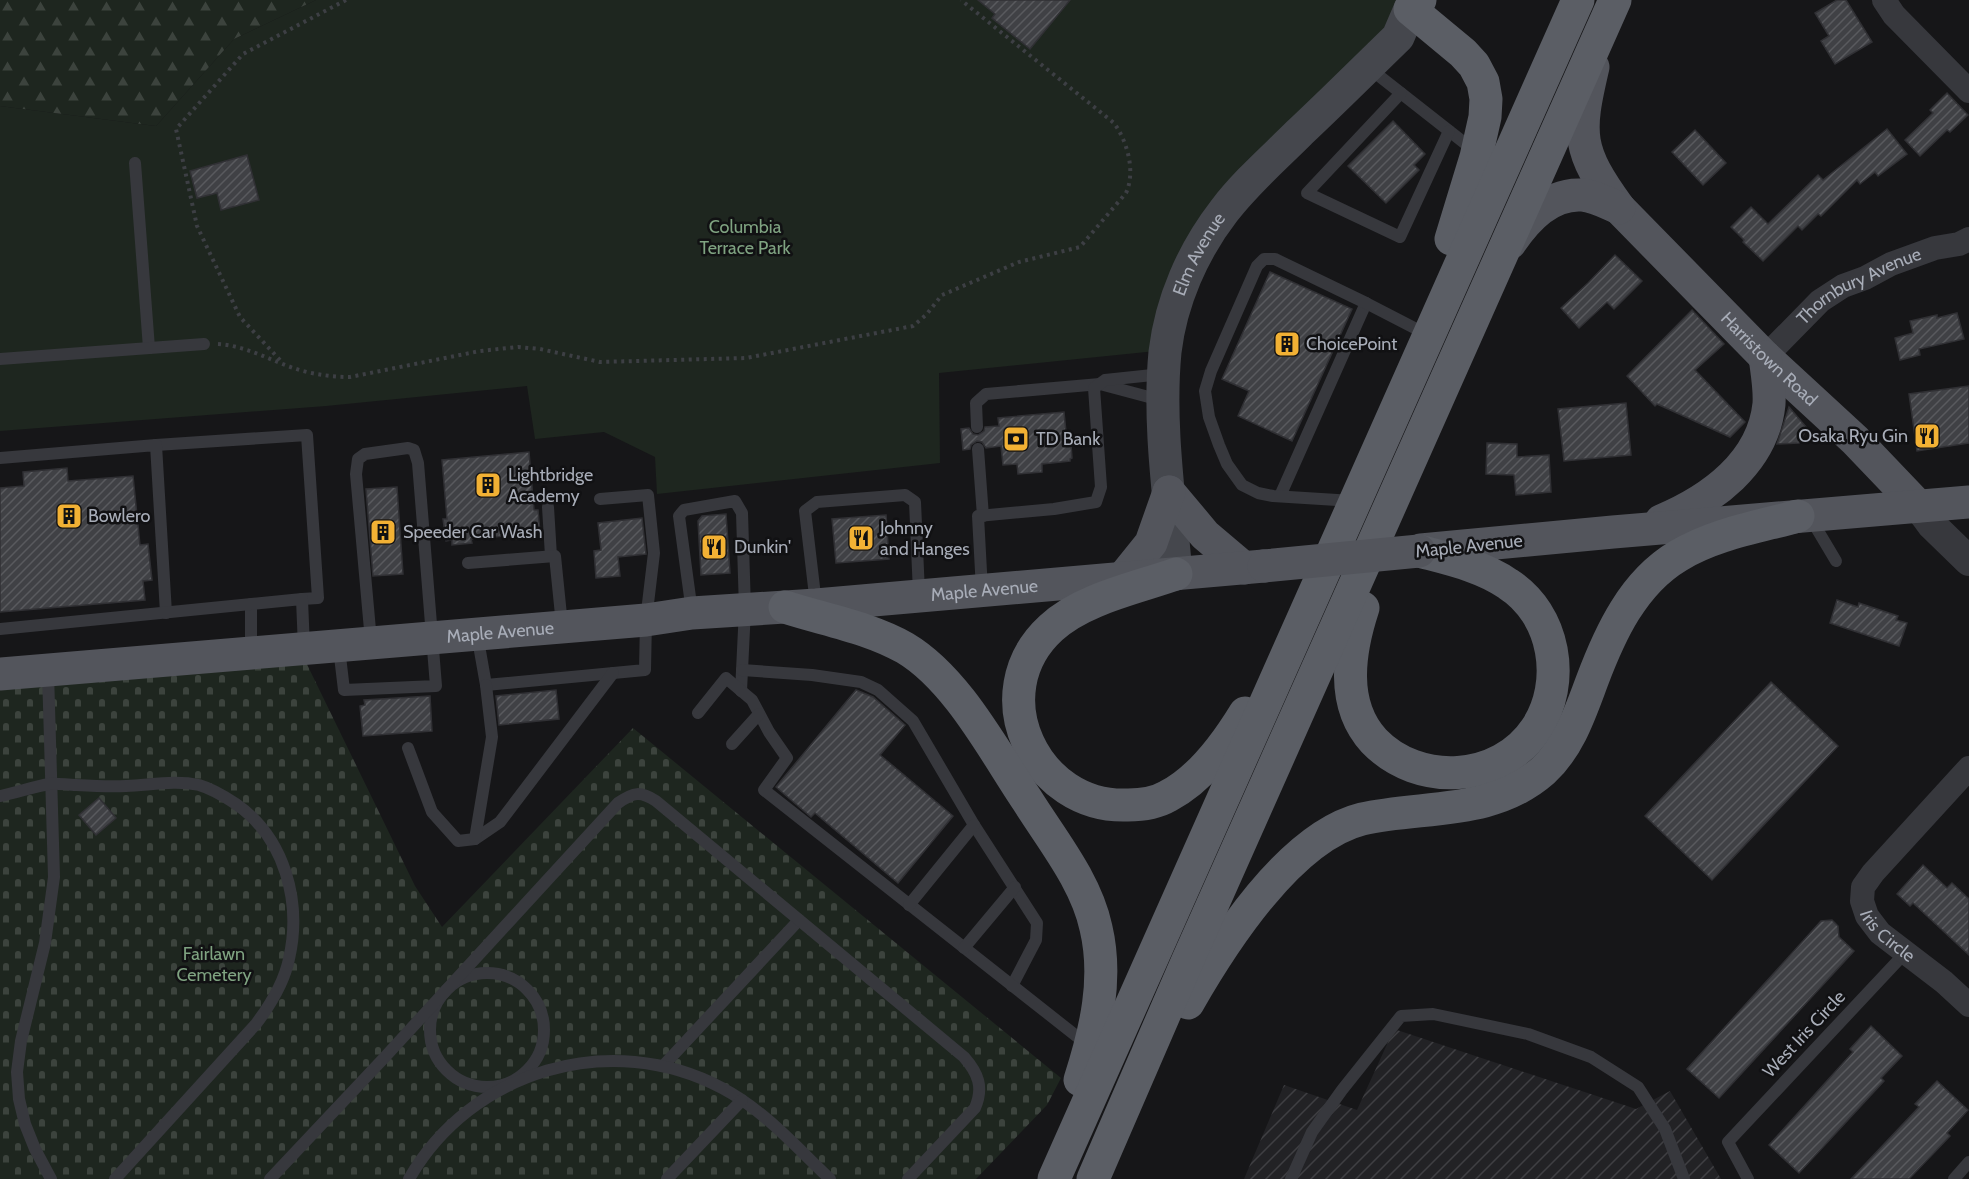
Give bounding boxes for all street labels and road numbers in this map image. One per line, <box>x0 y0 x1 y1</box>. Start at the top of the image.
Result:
street label: Elm Avenue <box>1168 208 1230 299</box>
street label: Thornbury Avenue <box>1792 243 1924 329</box>
street label: Harristown Road <box>1716 307 1822 411</box>
street label: Maple Avenue <box>1414 529 1524 563</box>
street label: Maple Avenue <box>930 575 1039 606</box>
street label: Maple Avenue <box>446 617 555 648</box>
street label: Iris Circle <box>1855 907 1919 967</box>
street label: West Iris Circle <box>1758 986 1850 1082</box>

